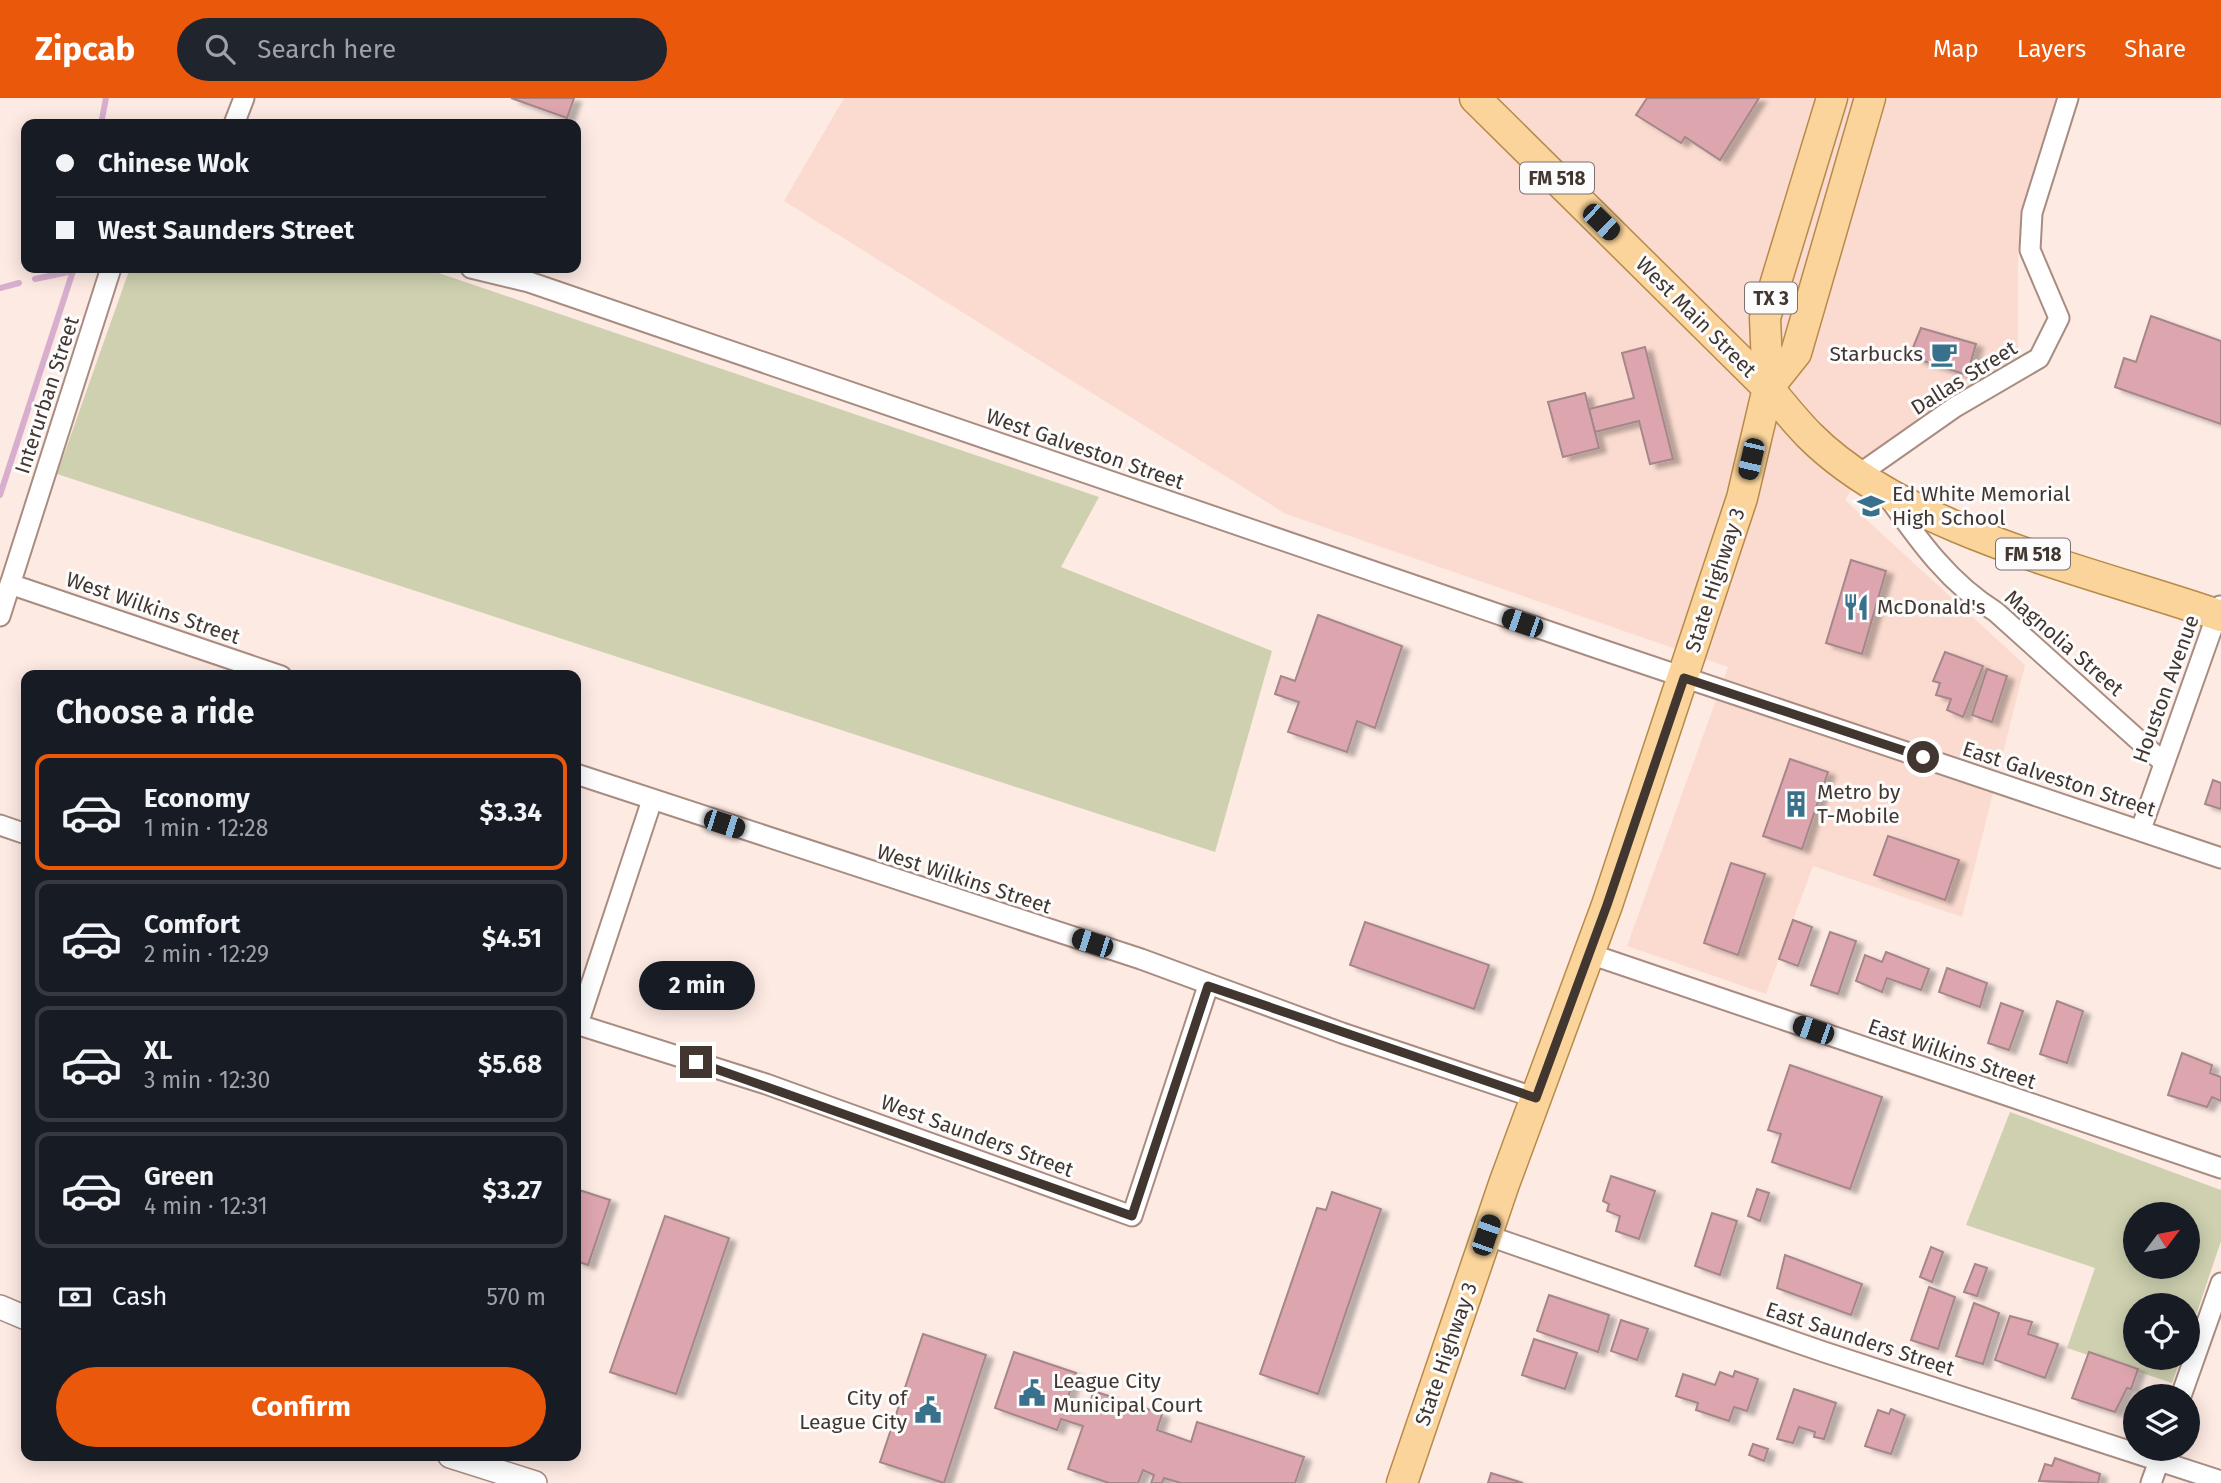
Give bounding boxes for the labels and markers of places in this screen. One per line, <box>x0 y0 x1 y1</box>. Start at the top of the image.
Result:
cafe icon: Starbucks <box>1929 339 1959 369</box>
place label: Starbucks <box>1829 341 1923 367</box>
place label: Ed White Memorial High School <box>1892 481 2070 531</box>
school or university icon: Ed White Memorial High School <box>1856 491 1886 521</box>
restaurant icon: McDonald's <box>1841 592 1871 622</box>
place label: McDonald's <box>1877 594 1986 620</box>
place label: Metro by T-Mobile <box>1817 779 1901 829</box>
building icon: Metro by T-Mobile <box>1781 789 1811 819</box>
place label: League City Municipal Court <box>1053 1368 1203 1418</box>
public building icon: League City Municipal Court <box>1017 1378 1047 1408</box>
place label: City of League City <box>799 1385 909 1435</box>
public building icon: City of League City <box>913 1395 943 1425</box>

